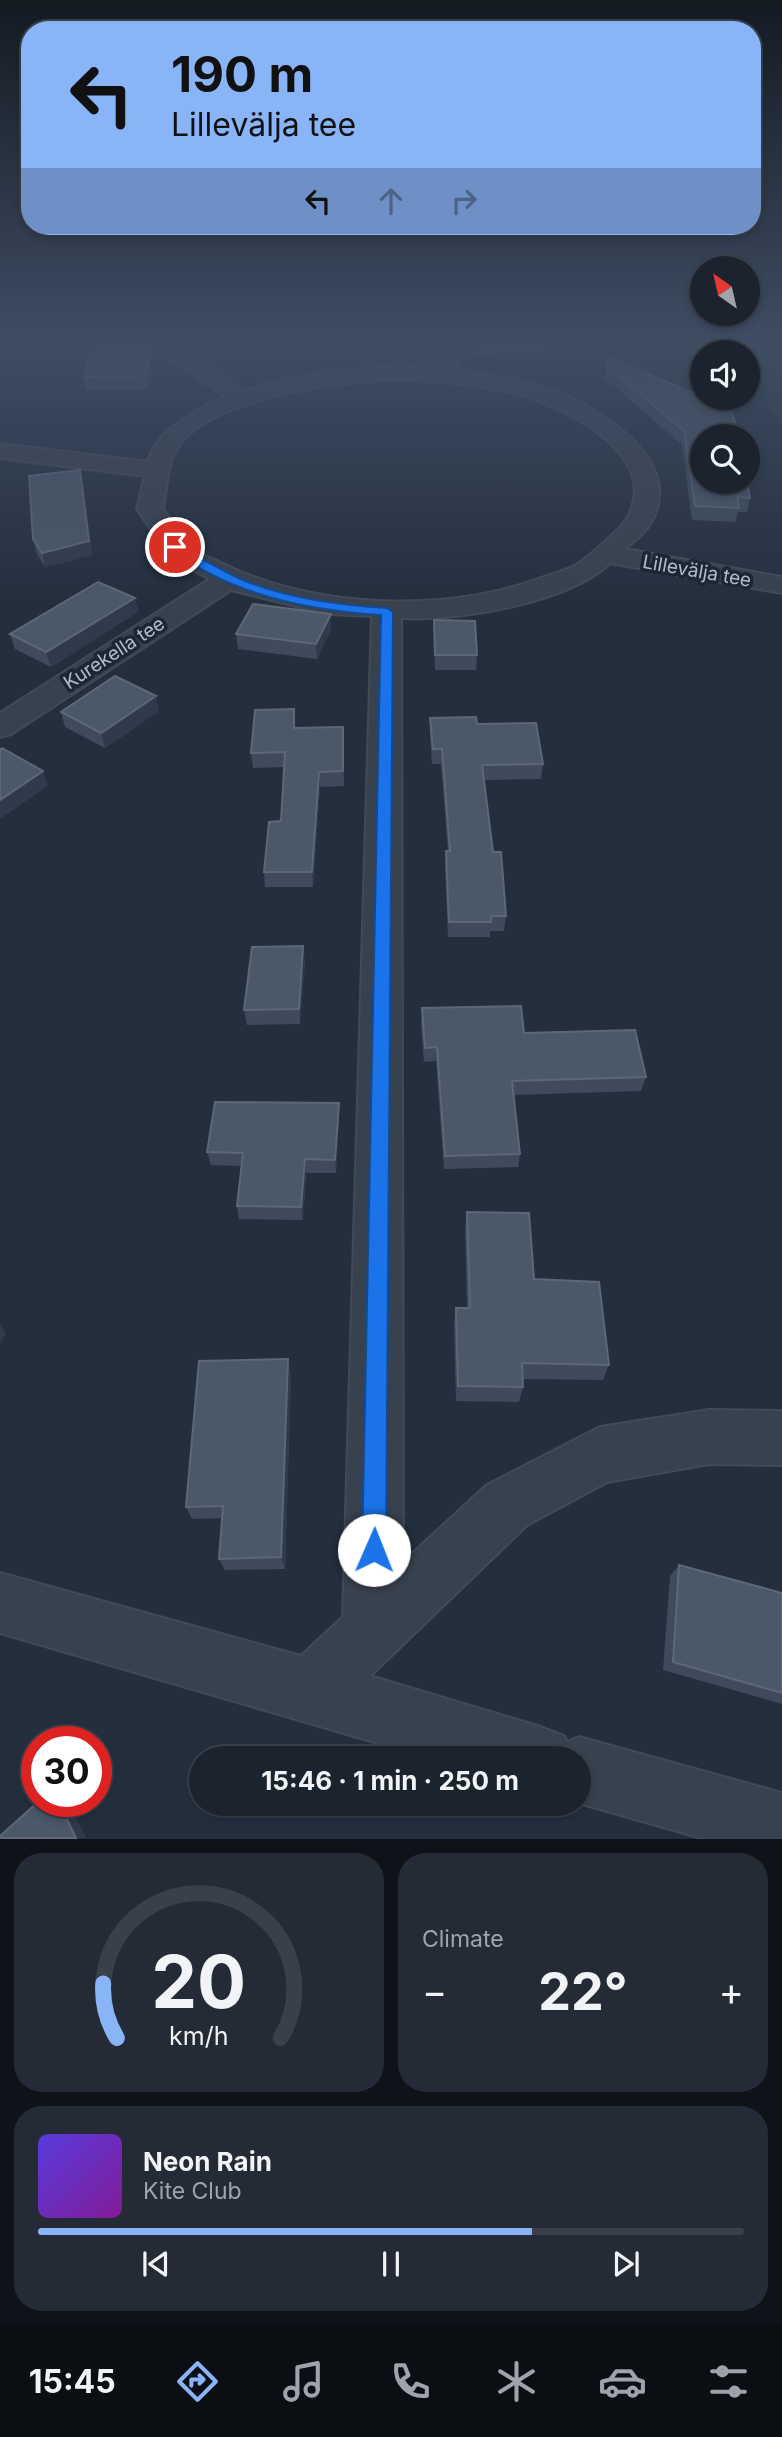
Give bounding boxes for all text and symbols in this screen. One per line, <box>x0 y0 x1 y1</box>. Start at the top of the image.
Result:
text: 190 m <box>171 45 313 104</box>
icon: left <box>56 49 147 140</box>
text: Lillevälja tee <box>171 105 356 144</box>
icon: left <box>299 182 337 220</box>
icon: ahead <box>372 182 410 220</box>
icon: right <box>445 182 483 220</box>
north arrow <box>690 256 760 326</box>
map controls <box>690 256 760 494</box>
button: sound <box>690 340 760 410</box>
button: search <box>690 424 760 494</box>
pin <box>145 517 205 577</box>
icon: arrive <box>156 528 194 566</box>
street label: Lillevälja tee <box>641 550 753 592</box>
street label: Kurekella tee <box>59 612 169 694</box>
position arrow <box>337 1513 411 1587</box>
speed limit sign: 30 <box>21 1726 112 1817</box>
text: 15:46 · 1 min · 250 m <box>261 1765 519 1796</box>
text: Climate <box>422 1925 504 1953</box>
text: 20 <box>152 1938 246 2027</box>
text: 22° <box>538 1960 628 2023</box>
text: − <box>422 1968 447 2014</box>
text: + <box>719 1968 744 2014</box>
text: km/h <box>169 2021 229 2051</box>
text: Neon Rain <box>143 2146 272 2177</box>
text: Kite Club <box>143 2177 242 2205</box>
icon: previous <box>137 2245 175 2283</box>
icon: pause <box>372 2245 410 2283</box>
icon: next <box>607 2245 645 2283</box>
icon: directions <box>173 2357 222 2406</box>
icon: music <box>279 2357 328 2406</box>
icon: phone <box>386 2357 435 2406</box>
icon: climate <box>492 2357 541 2406</box>
icon: car <box>598 2357 647 2406</box>
icon: filters <box>704 2357 753 2406</box>
text: 15:45 <box>29 2362 116 2401</box>

